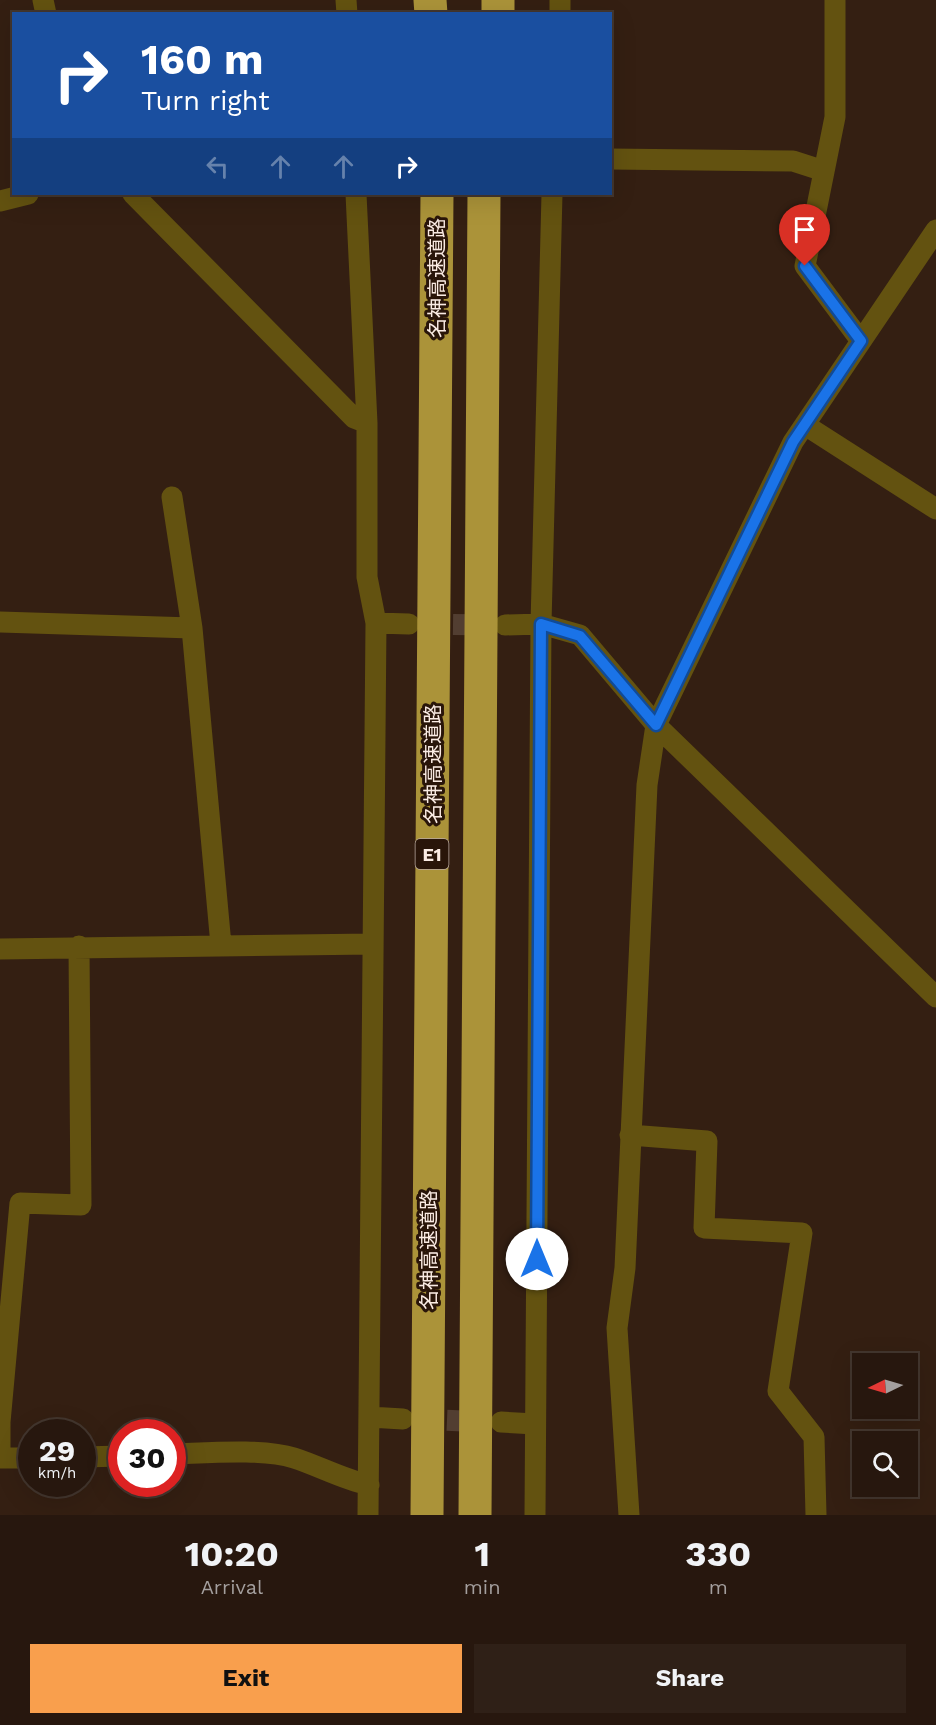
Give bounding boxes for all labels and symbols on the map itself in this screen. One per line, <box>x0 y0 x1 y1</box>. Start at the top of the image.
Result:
pin <box>779 204 830 266</box>
street label: 名神高速道路 <box>425 218 449 338</box>
street label: 名神高速道路 <box>421 704 445 824</box>
road number: E1 <box>416 839 448 869</box>
street label: 名神高速道路 <box>417 1190 441 1310</box>
position arrow <box>505 1227 569 1291</box>
north arrow <box>852 1353 918 1419</box>
speed limit sign: 30 <box>108 1419 186 1497</box>

